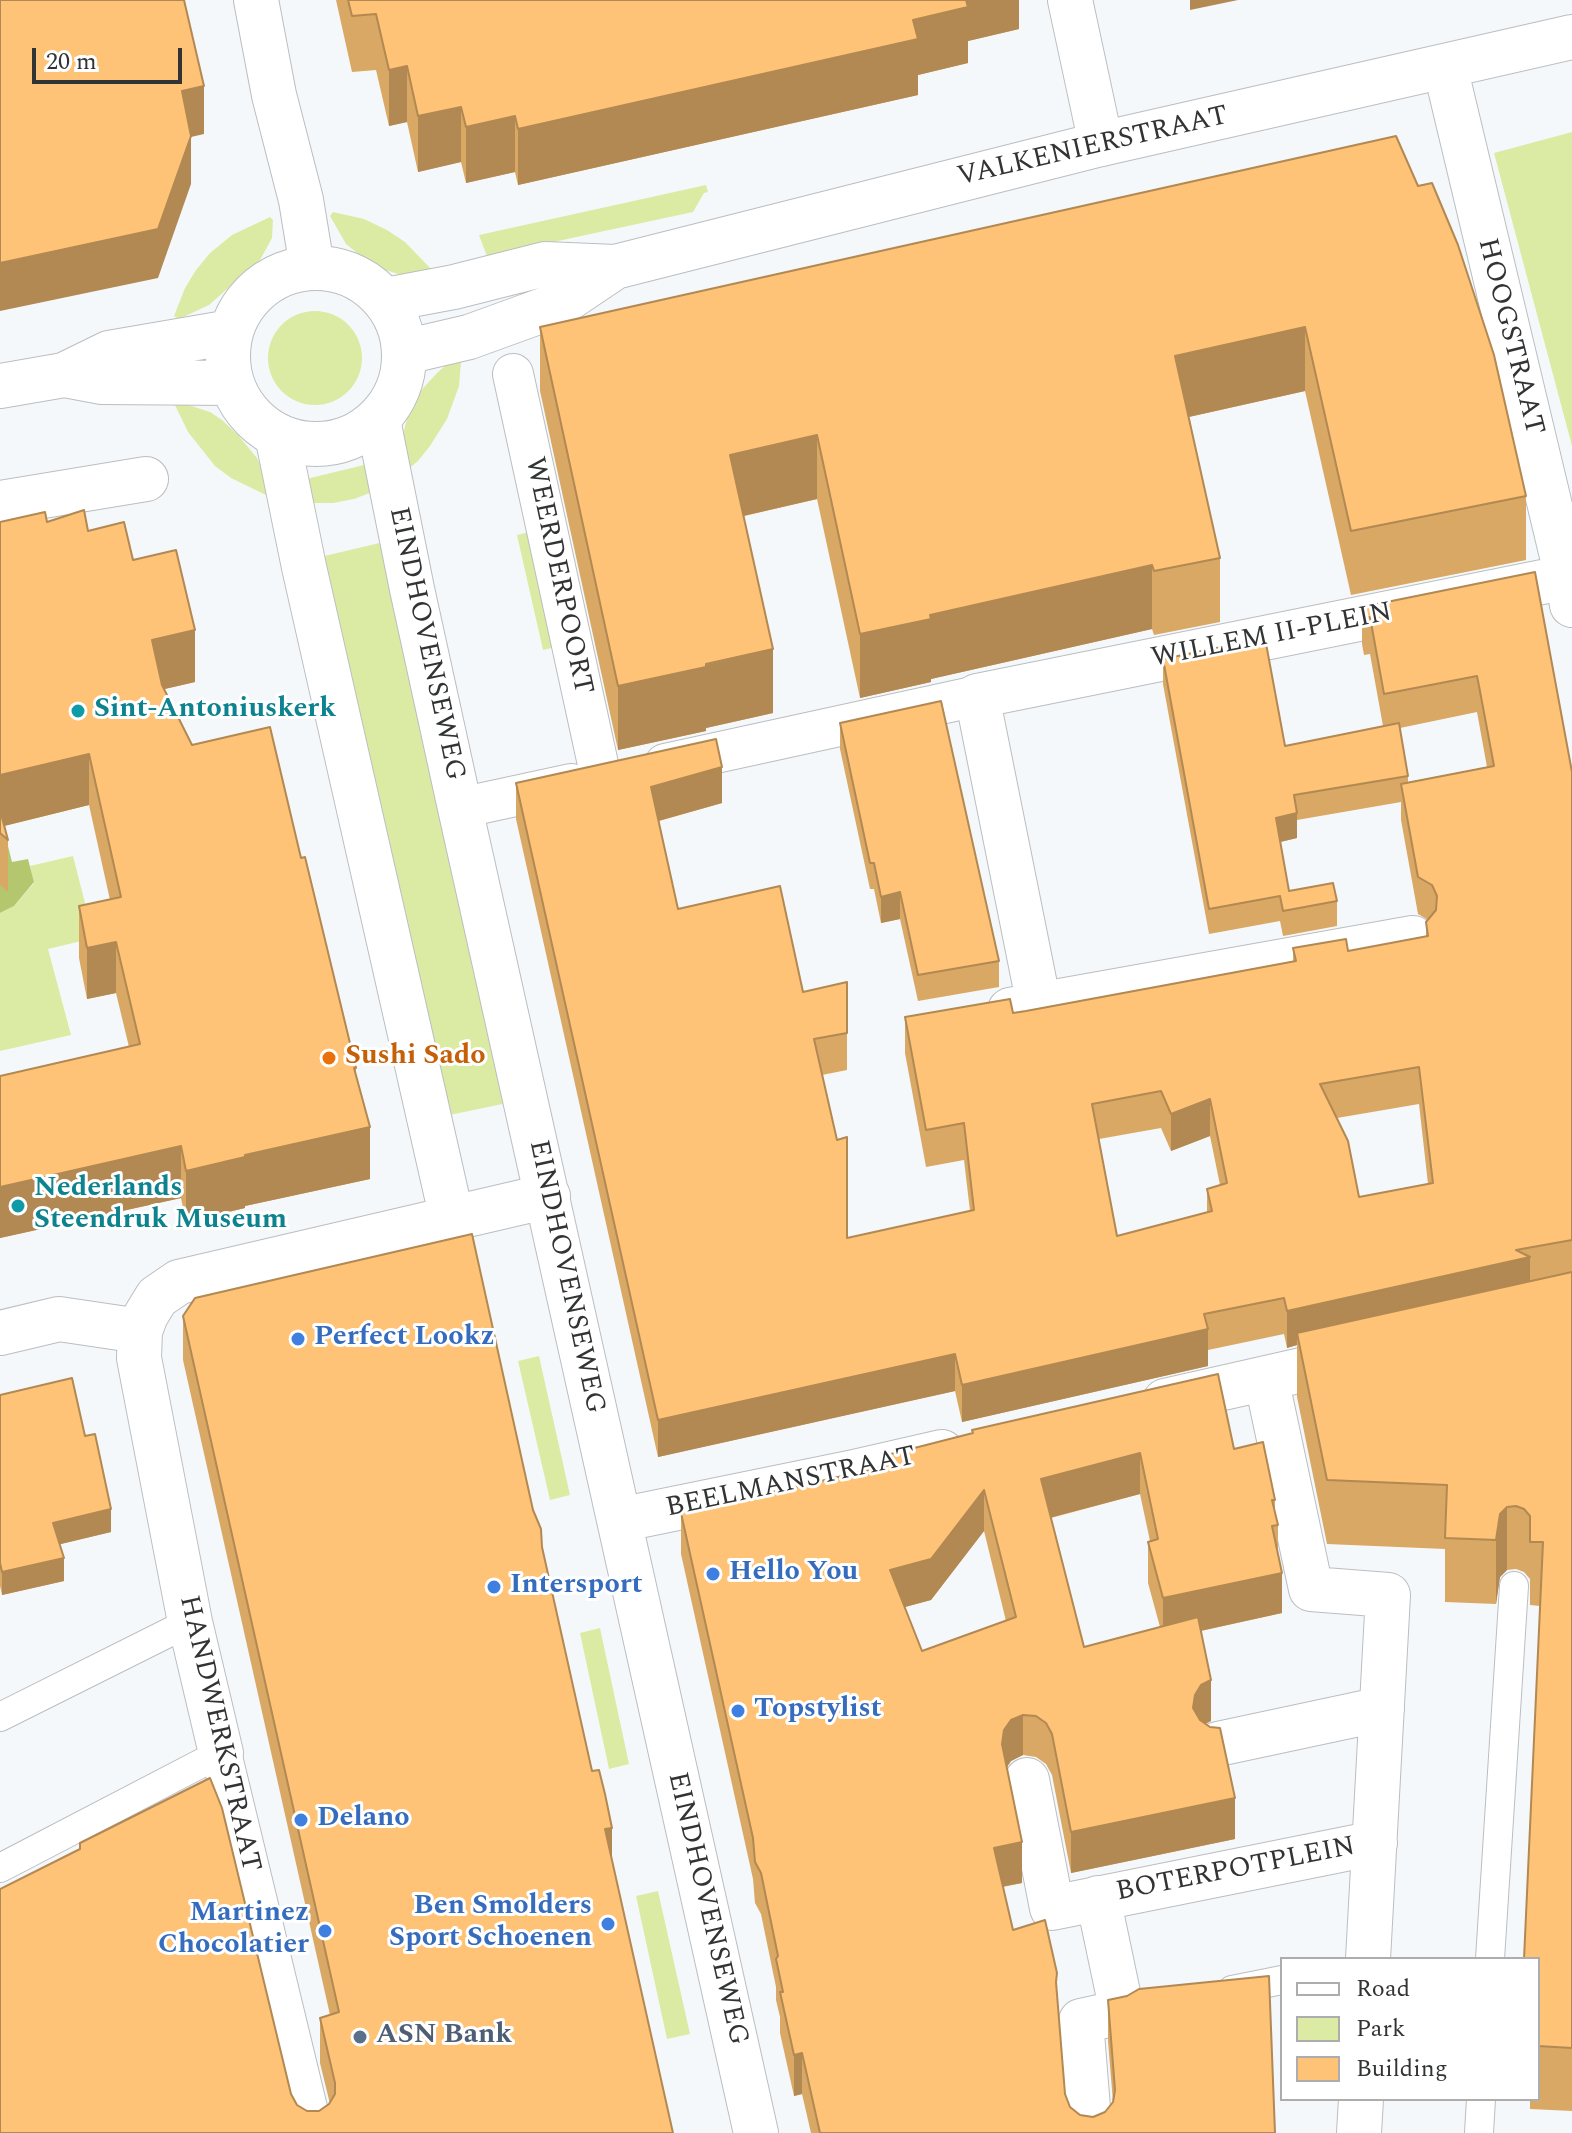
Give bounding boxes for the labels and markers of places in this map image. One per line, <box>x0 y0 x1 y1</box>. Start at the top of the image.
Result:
place label: Sint-Antoniuskerk <box>94 694 336 728</box>
marker: Sint-Antoniuskerk <box>69 702 87 720</box>
place label: Sushi Sado <box>345 1041 486 1075</box>
marker: Sushi Sado <box>320 1049 338 1067</box>
place label: Nederlands Steendruk Museum <box>34 1173 287 1239</box>
marker: Nederlands Steendruk Museum <box>9 1197 27 1215</box>
place label: Perfect Lookz <box>314 1322 494 1356</box>
marker: Perfect Lookz <box>289 1330 307 1348</box>
place label: Hello You <box>729 1557 858 1591</box>
marker: Hello You <box>704 1565 722 1583</box>
place label: Intersport <box>510 1570 642 1604</box>
marker: Intersport <box>485 1578 503 1596</box>
place label: Topstylist <box>754 1694 882 1728</box>
marker: Topstylist <box>729 1702 747 1720</box>
place label: Delano <box>317 1803 410 1837</box>
marker: Delano <box>292 1811 310 1829</box>
place label: Ben Smolders Sport Schoenen <box>389 1891 592 1957</box>
place label: Martinez Chocolatier <box>158 1898 309 1964</box>
marker: Ben Smolders Sport Schoenen <box>599 1915 617 1933</box>
marker: Martinez Chocolatier <box>316 1922 334 1940</box>
place label: ASN Bank <box>376 2020 512 2054</box>
marker: ASN Bank <box>351 2028 369 2046</box>

